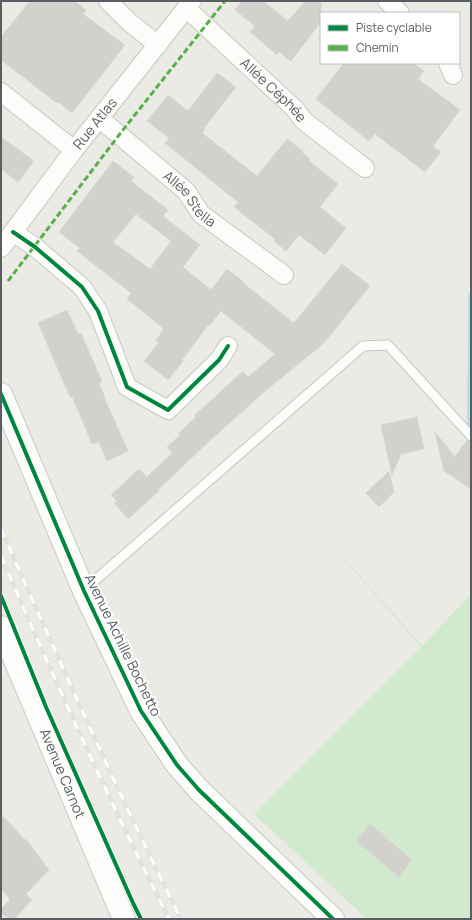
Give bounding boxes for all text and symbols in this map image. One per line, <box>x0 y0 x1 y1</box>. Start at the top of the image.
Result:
legend <box>320 12 460 64</box>
text: Piste cyclable <box>356 19 432 36</box>
text: Chemin <box>356 39 399 56</box>
street label: Allée Céphée <box>236 53 312 126</box>
street label: Rue Atlas <box>68 93 121 153</box>
street label: Allée Stella <box>159 166 220 231</box>
street label: Avenue Achille Bochetto <box>81 570 166 719</box>
street label: Avenue Carnot <box>36 725 91 822</box>

